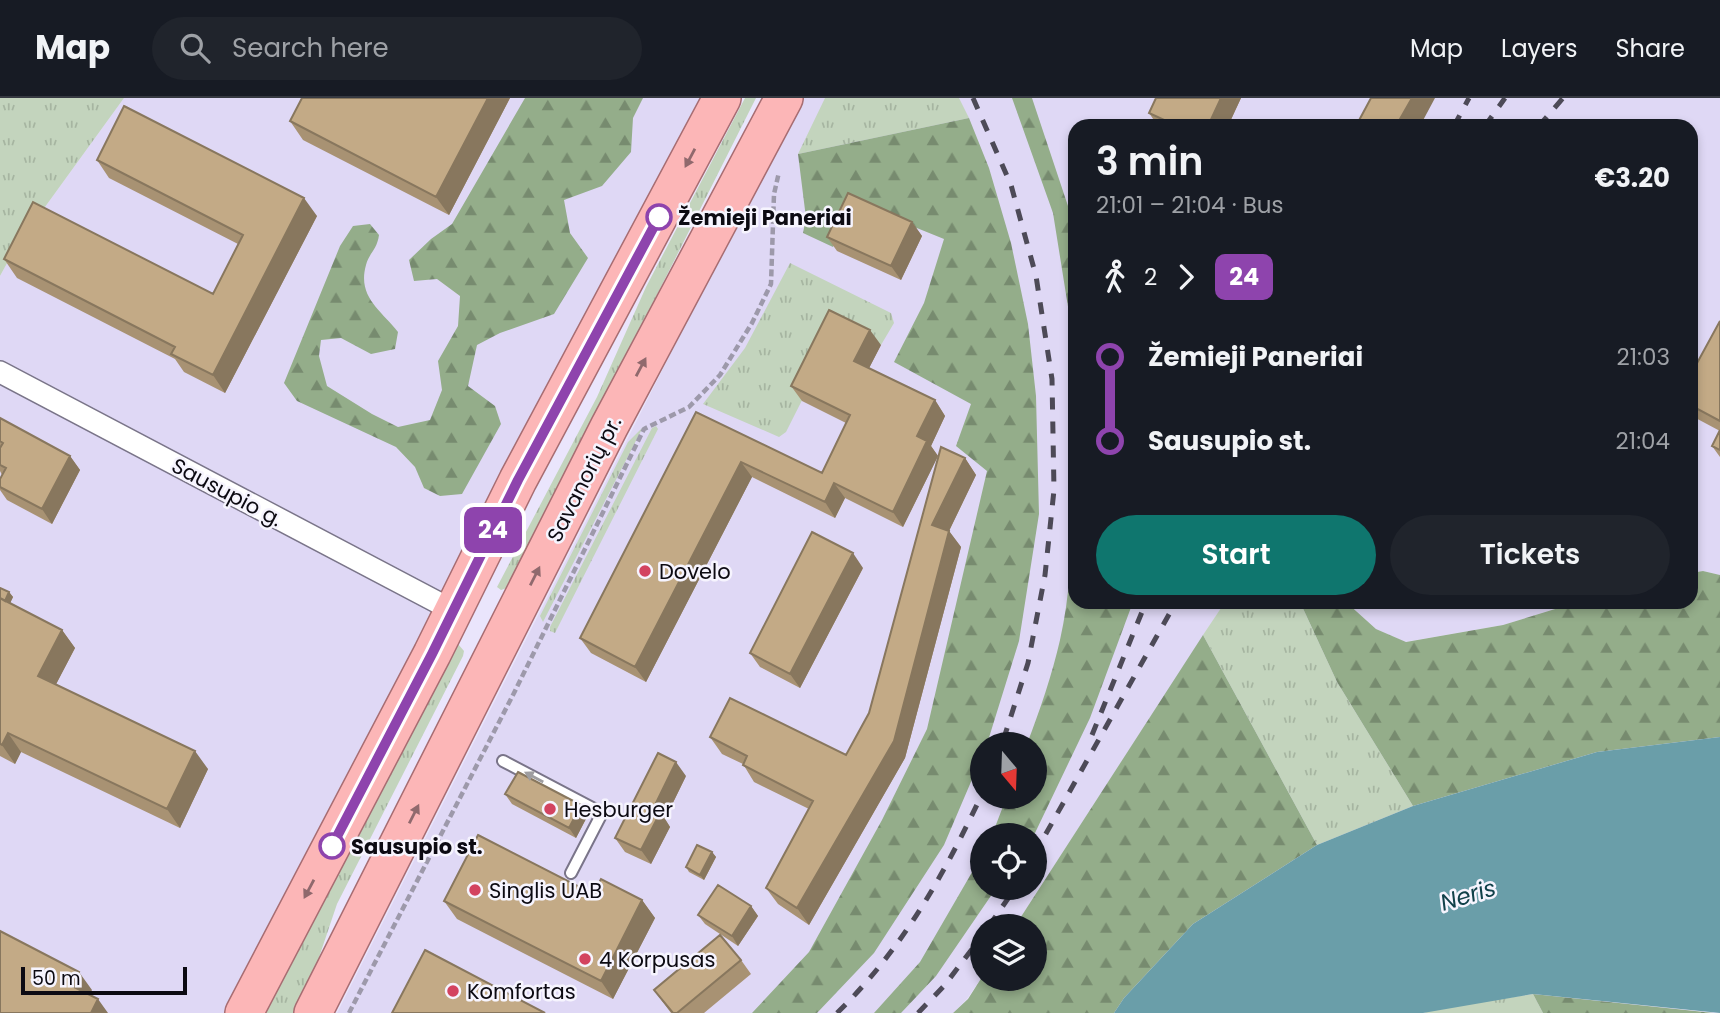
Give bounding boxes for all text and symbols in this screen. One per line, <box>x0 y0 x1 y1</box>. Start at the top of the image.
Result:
search box <box>152 17 642 80</box>
text: Map <box>35 24 110 71</box>
icon: search <box>176 29 214 67</box>
text: Search here <box>232 30 389 66</box>
text: Map <box>1410 32 1463 65</box>
text: Layers <box>1501 32 1577 65</box>
text: Share <box>1615 32 1685 65</box>
text: 3 min <box>1096 135 1203 188</box>
one-way arrow <box>685 148 696 168</box>
text: €3.20 <box>1594 160 1670 196</box>
text: 21:01 – 21:04 · Bus <box>1096 189 1284 221</box>
place label: Žemieji Paneriai <box>678 203 852 232</box>
marker: Žemieji Paneriai <box>646 204 672 230</box>
icon: walk <box>1096 258 1134 296</box>
icon: forward <box>1167 258 1205 296</box>
text: 24 <box>1229 260 1259 293</box>
text: 2 <box>1144 261 1157 293</box>
text: Žemieji Paneriai <box>1148 339 1363 375</box>
text: 21:03 <box>1617 341 1670 373</box>
one-way arrow <box>635 357 647 377</box>
street label: Savanorių pr. <box>540 411 628 547</box>
text: Sausupio st. <box>1148 423 1311 459</box>
text: 21:04 <box>1616 425 1670 457</box>
street label: Sausupio g. <box>167 451 287 533</box>
line badge: 24 <box>462 507 524 553</box>
text: 24 <box>478 513 508 546</box>
button: Start <box>1096 515 1376 595</box>
button: Tickets <box>1390 515 1670 595</box>
place label: Dovelo <box>659 557 731 586</box>
marker: Dovelo <box>637 563 653 579</box>
one-way arrow <box>530 566 541 586</box>
north arrow <box>970 732 1046 808</box>
map controls <box>970 732 1047 991</box>
one-way arrow <box>524 771 543 783</box>
place label: Hesburger <box>564 795 673 824</box>
marker: Hesburger <box>542 801 558 817</box>
one-way arrow <box>409 804 420 824</box>
button: locate <box>970 823 1047 900</box>
place label: Sausupio st. <box>351 832 483 861</box>
marker: Sausupio st. <box>319 833 345 859</box>
water label: Neris <box>1436 871 1500 919</box>
place label: Singlis UAB <box>489 876 602 905</box>
one-way arrow <box>304 879 315 899</box>
marker: Singlis UAB <box>467 882 483 898</box>
button: layers <box>970 914 1047 991</box>
place label: 4 Korpusas <box>599 945 715 974</box>
marker: 4 Korpusas <box>577 951 593 967</box>
scale bar <box>21 964 187 996</box>
text: 50 m <box>32 965 81 992</box>
place label: Komfortas <box>467 977 576 1006</box>
marker: Komfortas <box>445 983 461 999</box>

